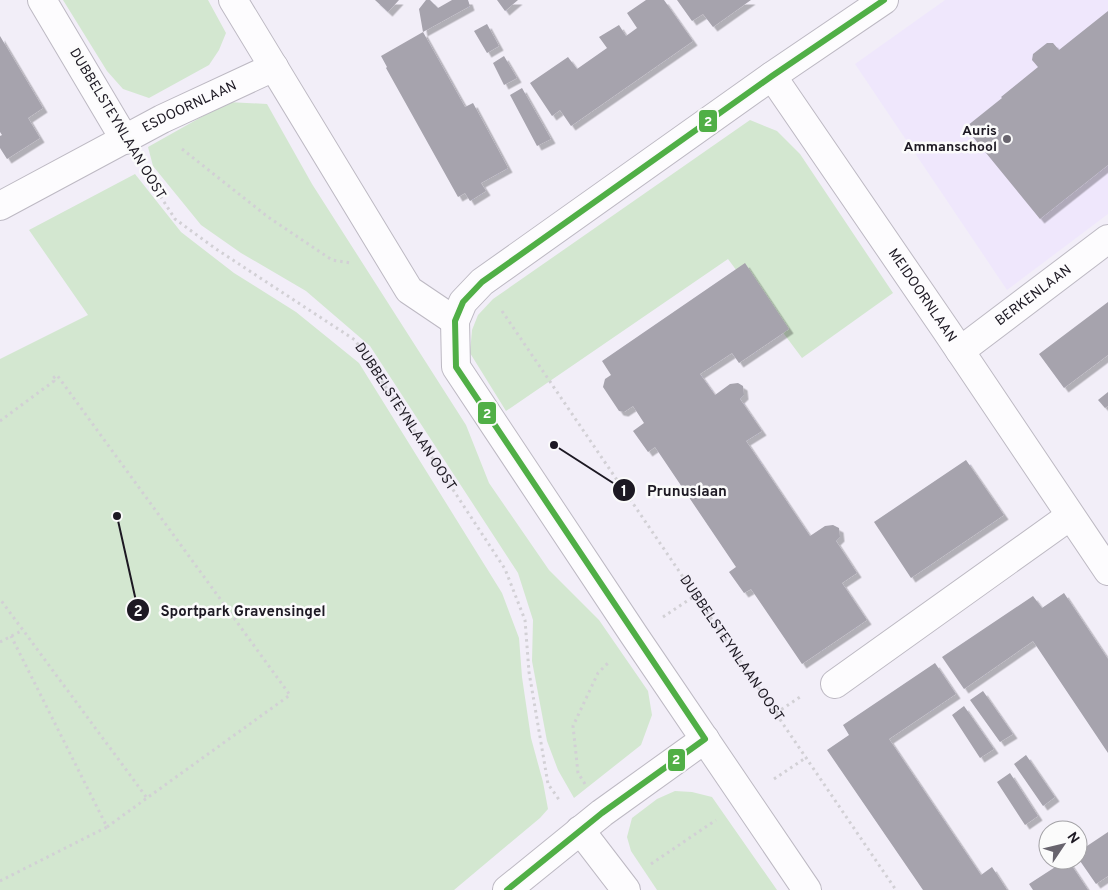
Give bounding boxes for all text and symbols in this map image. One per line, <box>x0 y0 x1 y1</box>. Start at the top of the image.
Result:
street label: DUBBELSTEYNLAAN OOST <box>65 45 169 203</box>
street label: ESDOORNLAAN <box>139 77 239 137</box>
line badge: 2 <box>698 109 718 133</box>
text: 2 <box>704 114 712 131</box>
place label: Auris Ammanschool <box>903 123 997 156</box>
marker: Auris Ammanschool <box>1001 133 1013 145</box>
street label: MEIDOORNLAAN <box>884 246 960 345</box>
street label: BERKENLAAN <box>992 261 1075 330</box>
street label: DUBBELSTEYNLAAN OOST <box>351 340 460 494</box>
line badge: 2 <box>477 401 497 425</box>
text: 2 <box>483 406 491 423</box>
callout: Prunuslaan <box>612 475 737 505</box>
text: 1 <box>621 483 627 502</box>
text: Prunuslaan <box>647 483 727 502</box>
street label: DUBBELSTEYNLAAN OOST <box>676 572 787 725</box>
callout: Sportpark Gravensingel <box>126 595 336 625</box>
text: 2 <box>133 603 143 622</box>
text: Sportpark Gravensingel <box>160 603 326 622</box>
line badge: 2 <box>667 748 686 772</box>
text: 2 <box>672 752 680 769</box>
north arrow <box>1038 820 1088 870</box>
text: N <box>1063 829 1082 847</box>

